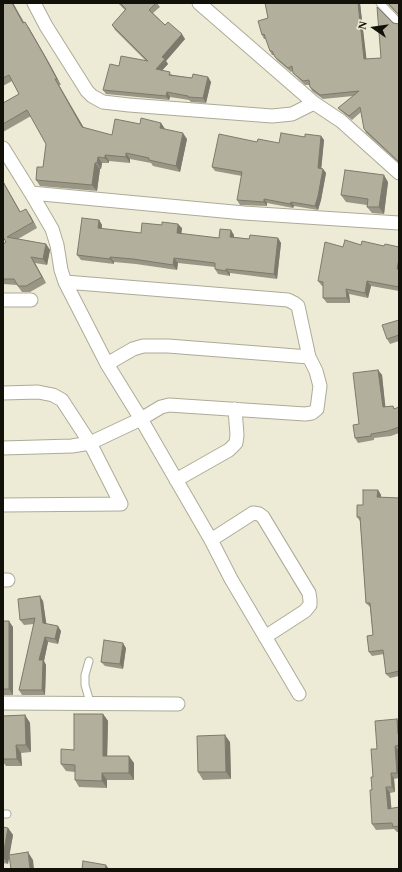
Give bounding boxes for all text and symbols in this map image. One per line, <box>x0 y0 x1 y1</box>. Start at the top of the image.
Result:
north arrow <box>354 8 394 48</box>
text: N <box>356 20 369 31</box>

